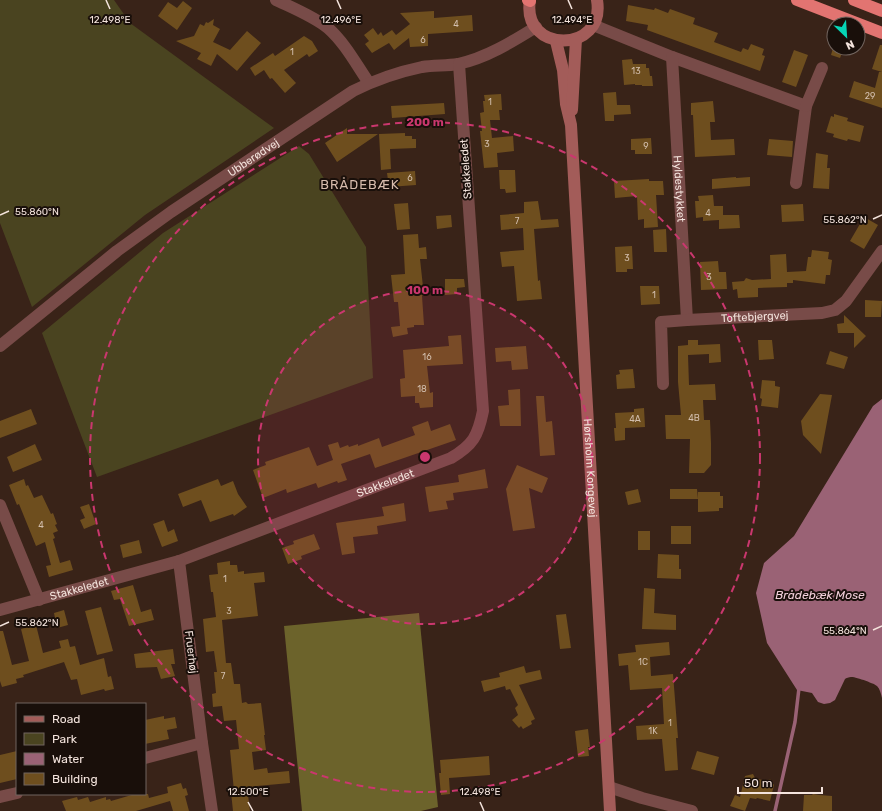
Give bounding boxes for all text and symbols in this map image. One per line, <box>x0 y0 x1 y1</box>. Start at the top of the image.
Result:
text: 12.498°E <box>90 14 130 26</box>
text: 12.496°E <box>321 14 361 26</box>
text: 12.494°E <box>552 14 592 26</box>
north arrow <box>826 16 866 56</box>
house number: 4 <box>453 19 459 29</box>
house number: 6 <box>420 35 426 45</box>
text: N <box>844 37 856 52</box>
house number: 1 <box>290 47 294 57</box>
house number: 13 <box>631 66 641 76</box>
house number: 29 <box>865 91 875 101</box>
house number: 1 <box>488 97 492 107</box>
text: 200 m <box>406 115 444 129</box>
street label: Ubberødvej <box>225 136 281 179</box>
street label: Stakkeledet <box>457 138 475 200</box>
house number: 3 <box>484 139 490 149</box>
house number: 9 <box>643 141 649 151</box>
street label: Hyldestykket <box>671 155 688 223</box>
house number: 6 <box>407 173 413 183</box>
district label: BRÅDEBÆK <box>320 177 400 192</box>
text: 55.860°N <box>15 206 59 218</box>
house number: 4 <box>705 208 711 218</box>
text: 55.862°N <box>823 214 867 226</box>
house number: 7 <box>515 216 520 226</box>
house number: 3 <box>624 253 630 263</box>
house number: 3 <box>706 272 712 282</box>
text: 100 m <box>407 283 443 297</box>
house number: 1 <box>652 290 656 300</box>
street label: Toftebjergvej <box>721 308 789 325</box>
house number: 16 <box>422 352 432 362</box>
house number: 18 <box>417 384 427 394</box>
house number: 4B <box>688 413 700 423</box>
house number: 4A <box>629 414 641 424</box>
street label: Hørsholm Kongevej <box>581 418 600 518</box>
centre of rings <box>418 450 432 464</box>
street label: Stakkeledet <box>355 466 416 500</box>
house number: 4 <box>38 520 44 530</box>
street label: Stakkeledet <box>48 574 111 603</box>
house number: 1 <box>223 574 227 584</box>
water label: Brådebæk Mose <box>775 588 865 602</box>
house number: 3 <box>226 606 232 616</box>
text: 55.862°N <box>15 617 59 629</box>
text: 55.864°N <box>823 625 867 637</box>
street label: Fruerhøj <box>182 630 200 674</box>
house number: 1C <box>638 657 648 667</box>
house number: 7 <box>221 671 226 681</box>
legend <box>16 703 146 795</box>
text: Road <box>52 712 80 726</box>
house number: 1 <box>668 718 672 728</box>
house number: 1K <box>648 726 658 736</box>
text: Park <box>52 732 78 746</box>
text: Water <box>52 752 84 766</box>
scale bar <box>738 769 822 795</box>
text: Building <box>52 772 98 786</box>
text: 50 m <box>744 776 772 790</box>
text: 12.500°E <box>227 786 269 798</box>
text: 12.498°E <box>460 786 500 798</box>

